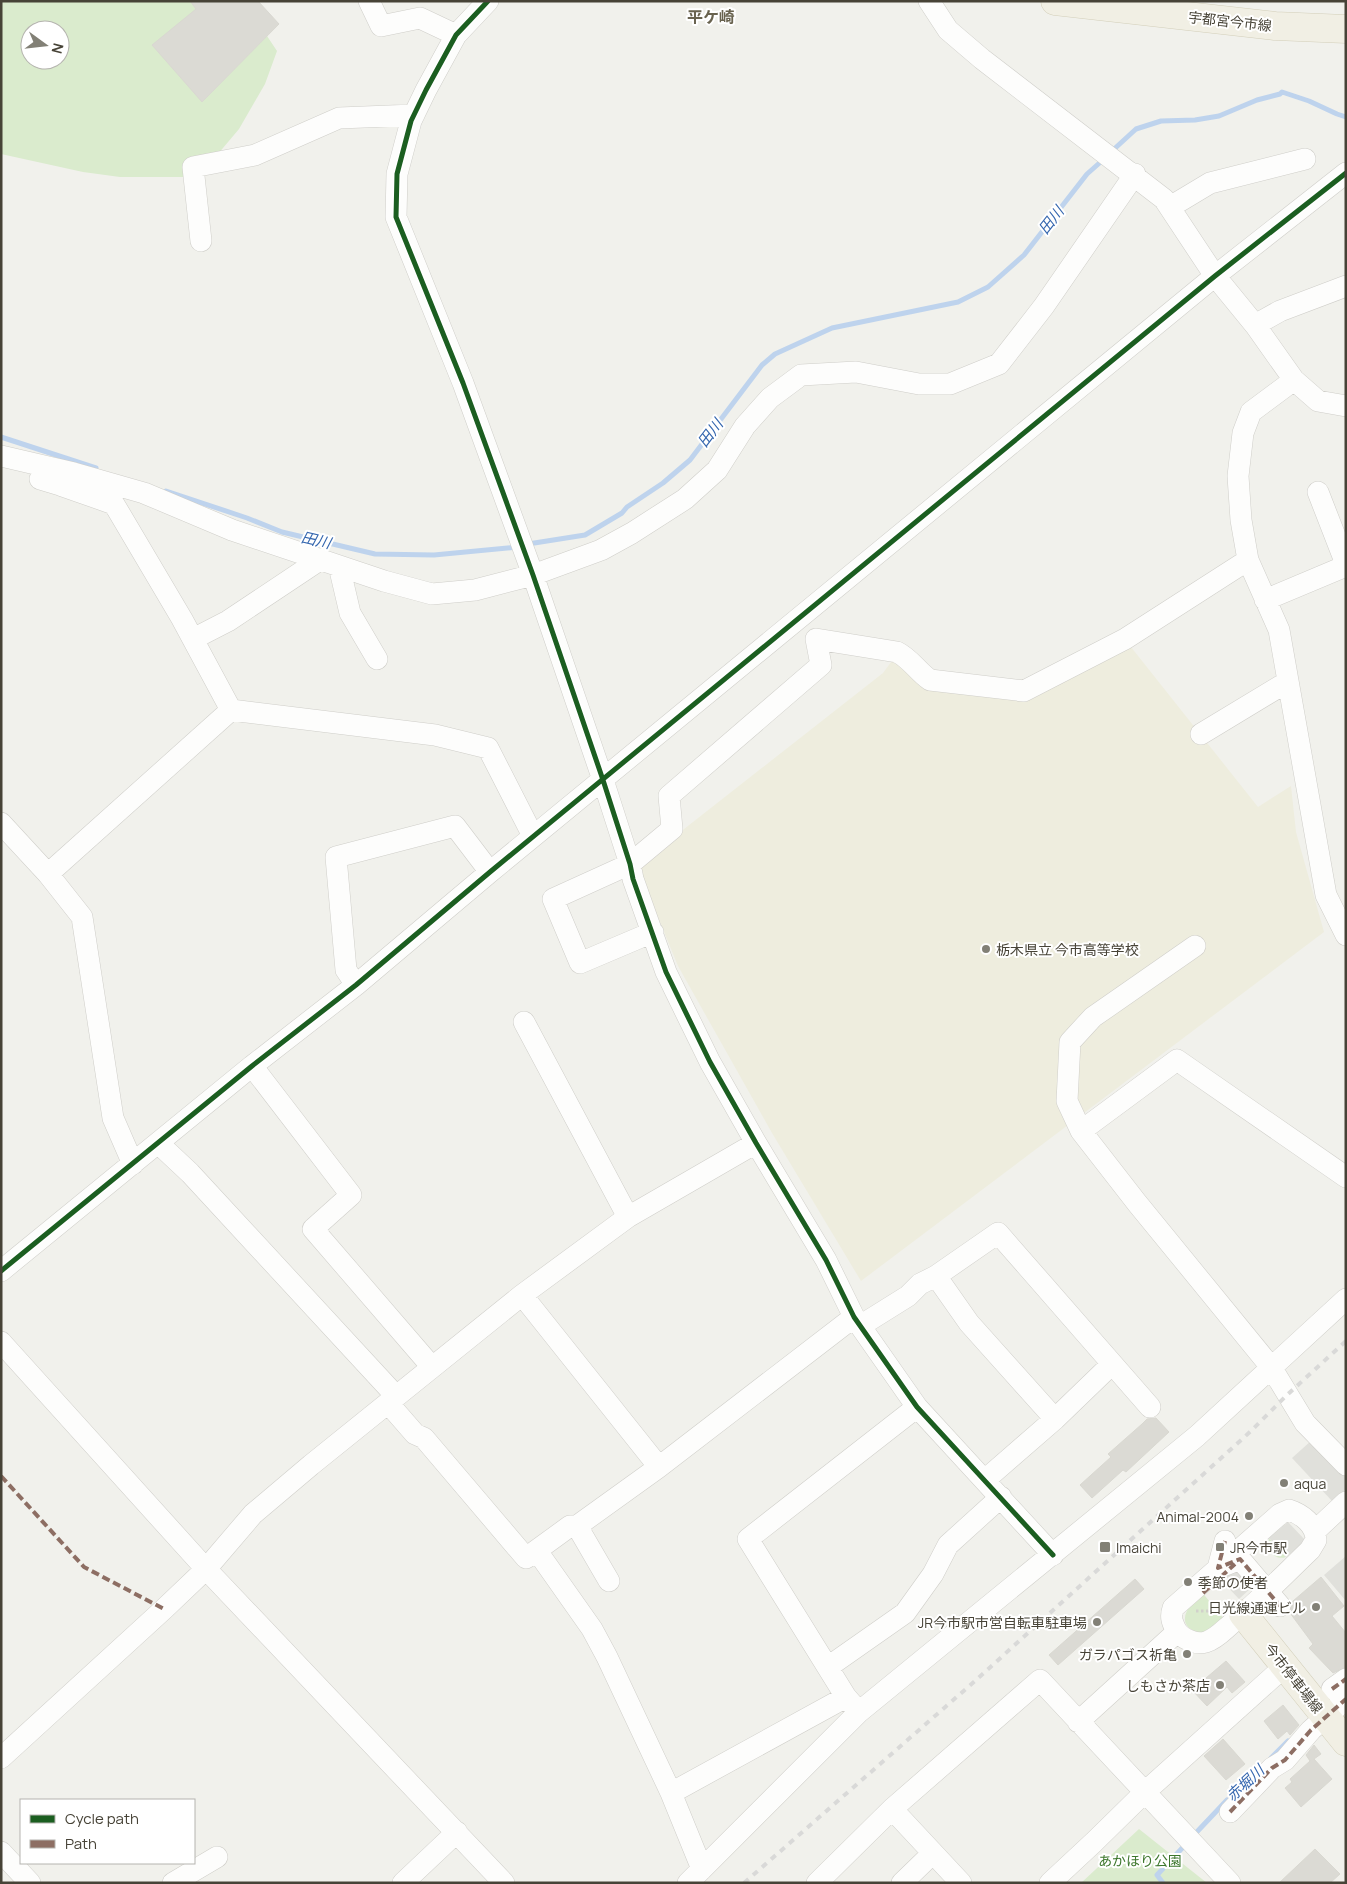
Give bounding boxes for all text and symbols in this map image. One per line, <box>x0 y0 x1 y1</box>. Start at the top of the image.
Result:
district label: 平ケ崎 <box>687 6 735 28</box>
street label: 宇都宮今市線 <box>1187 7 1273 35</box>
north arrow <box>20 20 70 70</box>
text: N <box>48 41 69 56</box>
water label: 田川 <box>1033 200 1070 238</box>
water label: 田川 <box>693 413 729 451</box>
water label: 田川 <box>299 526 335 554</box>
place label: 栃木県立 今市高等学校 <box>996 940 1139 959</box>
marker: 栃木県立 今市高等学校 <box>980 943 992 955</box>
place label: aqua <box>1294 1474 1326 1493</box>
marker: aqua <box>1278 1477 1290 1489</box>
place label: Animal-2004 <box>1156 1507 1239 1526</box>
marker: Animal-2004 <box>1243 1510 1255 1522</box>
place label: Imaichi <box>1116 1538 1162 1557</box>
place label: JR今市駅 <box>1230 1538 1287 1557</box>
marker: Imaichi <box>1098 1540 1112 1554</box>
marker: JR今市駅 <box>1214 1541 1226 1553</box>
place label: 季節の使者 <box>1198 1573 1268 1592</box>
marker: 季節の使者 <box>1182 1576 1194 1588</box>
place label: 日光線通運ビル <box>1208 1598 1306 1617</box>
marker: 日光線通運ビル <box>1310 1601 1322 1613</box>
place label: JR今市駅市営自転車駐車場 <box>918 1613 1087 1632</box>
marker: JR今市駅市営自転車駐車場 <box>1091 1616 1103 1628</box>
street label: 今市停車場線 <box>1261 1639 1327 1717</box>
place label: ガラパゴス祈亀 <box>1079 1645 1177 1664</box>
marker: ガラパゴス祈亀 <box>1181 1648 1193 1660</box>
place label: しもさか茶店 <box>1126 1676 1210 1695</box>
marker: しもさか茶店 <box>1214 1679 1226 1691</box>
water label: 赤堀川 <box>1221 1759 1270 1806</box>
legend <box>20 1799 195 1864</box>
text: Cycle path <box>65 1808 139 1829</box>
text: Path <box>65 1833 97 1854</box>
park label: あかほり公園 <box>1098 1851 1182 1870</box>

